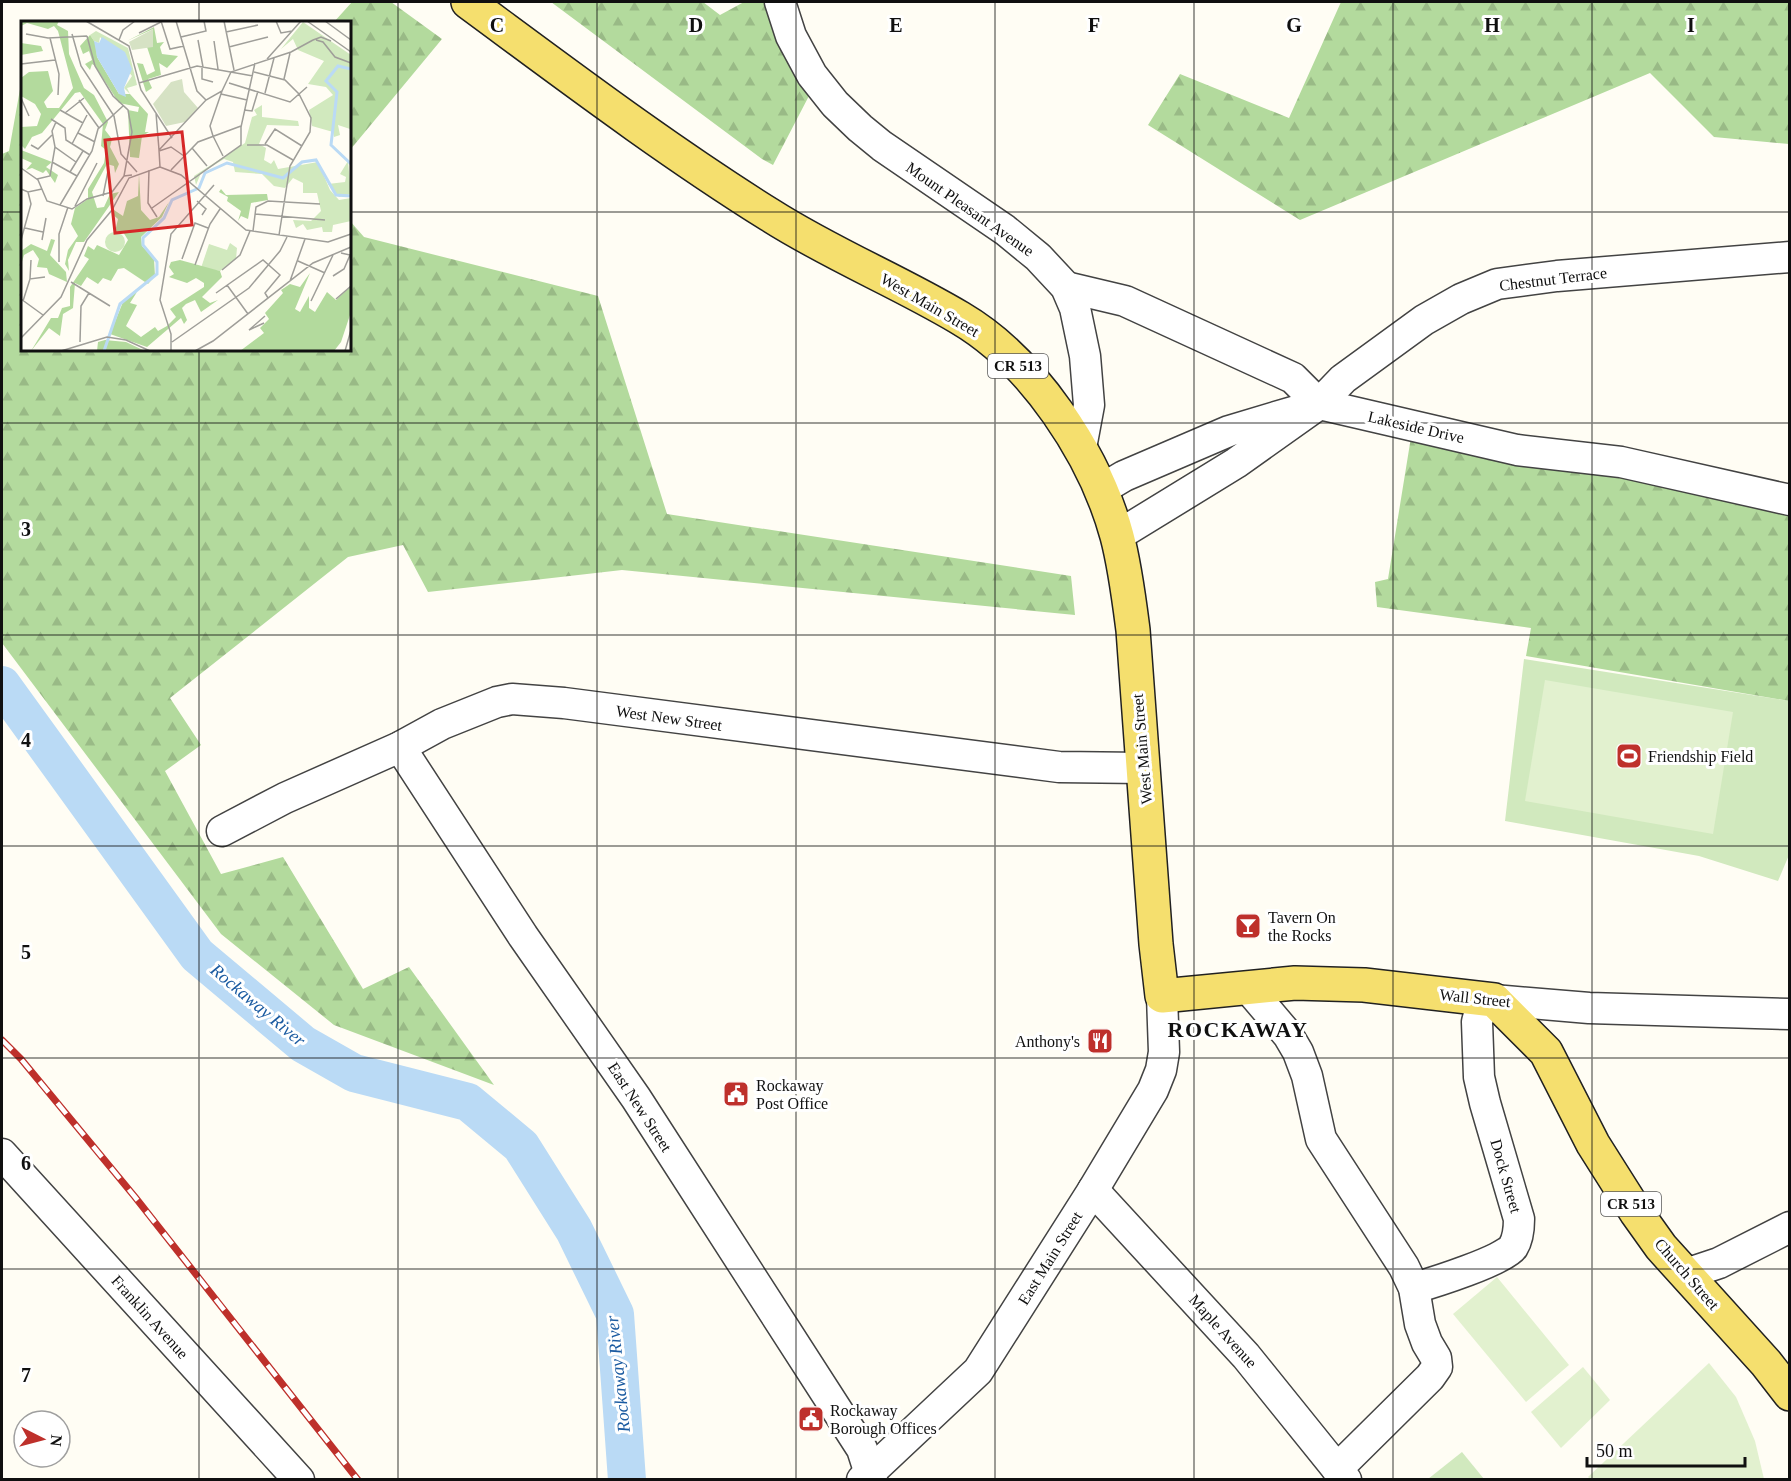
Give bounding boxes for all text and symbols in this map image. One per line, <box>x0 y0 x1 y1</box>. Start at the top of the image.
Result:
text: C <box>490 14 504 36</box>
text: D <box>689 14 703 36</box>
text: E <box>889 14 903 36</box>
text: F <box>1088 14 1100 36</box>
text: G <box>1286 14 1302 36</box>
text: H <box>1484 14 1500 36</box>
text: I <box>1687 14 1695 36</box>
inset map <box>21 21 351 351</box>
street label: Mount Pleasant Avenue <box>903 159 1037 259</box>
street label: Chestnut Terrace <box>1498 264 1608 294</box>
street label: West Main Street <box>878 270 983 340</box>
road number: CR 513 <box>988 354 1048 378</box>
street label: Lakeside Drive <box>1366 408 1466 446</box>
text: 3 <box>21 518 31 540</box>
street label: West Main Street <box>1129 693 1155 805</box>
street label: West New Street <box>615 702 724 734</box>
text: 4 <box>21 729 31 751</box>
sports icon: Friendship Field <box>1614 741 1644 771</box>
place label: Friendship Field <box>1648 748 1753 766</box>
place label: Tavern On the Rocks <box>1268 909 1336 944</box>
bar icon: Tavern On the Rocks <box>1233 911 1263 941</box>
text: 5 <box>21 941 31 963</box>
water label: Rockaway River <box>206 959 310 1051</box>
street label: Wall Street <box>1439 986 1512 1010</box>
district label: ROCKAWAY <box>1168 1017 1308 1042</box>
restaurant icon: Anthony's <box>1085 1026 1115 1056</box>
place label: Anthony's <box>1015 1033 1080 1051</box>
street label: East New Street <box>605 1059 676 1155</box>
place label: Rockaway Post Office <box>756 1077 828 1112</box>
public building icon: Rockaway Post Office <box>721 1079 751 1109</box>
street label: Dock Street <box>1487 1137 1525 1215</box>
text: 6 <box>21 1152 31 1174</box>
road number: CR 513 <box>1601 1192 1661 1216</box>
street label: East Main Street <box>1015 1208 1086 1308</box>
street label: Church Street <box>1652 1235 1723 1313</box>
street label: Franklin Avenue <box>108 1272 192 1362</box>
street label: Maple Avenue <box>1185 1291 1260 1372</box>
water label: Rockaway River <box>602 1314 634 1434</box>
text: 7 <box>21 1364 31 1386</box>
place label: Rockaway Borough Offices <box>830 1402 937 1438</box>
public building icon: Rockaway Borough Offices <box>796 1404 826 1434</box>
north arrow <box>12 1409 72 1469</box>
scale bar <box>1587 1430 1744 1468</box>
text: N <box>47 1434 65 1448</box>
text: 50 m <box>1596 1441 1633 1461</box>

